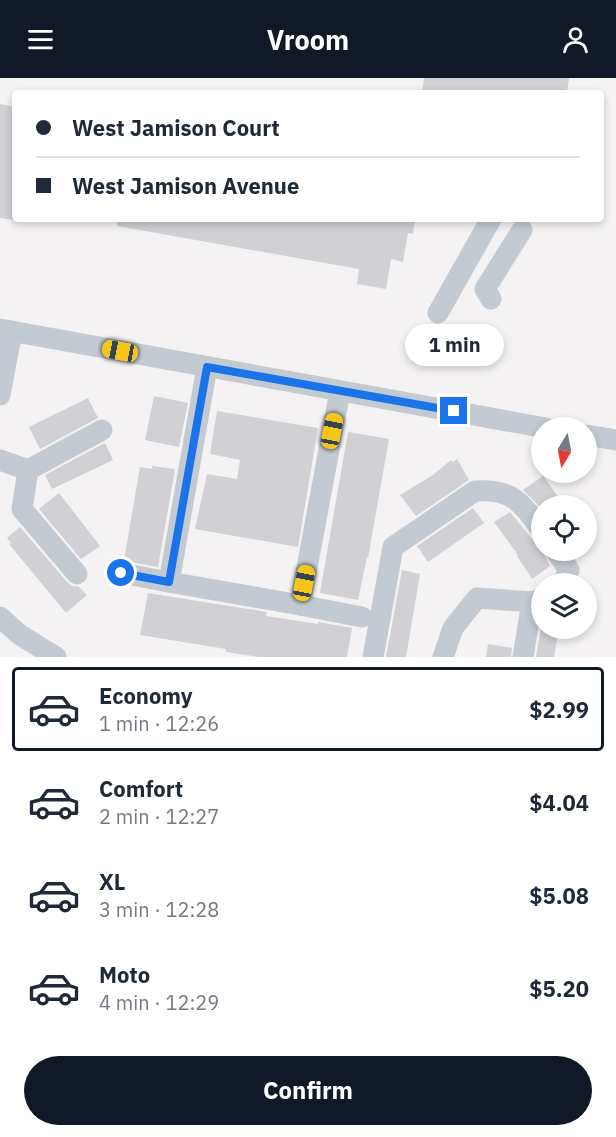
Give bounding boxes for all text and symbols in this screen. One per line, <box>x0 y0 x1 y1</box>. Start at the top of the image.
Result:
text: Vroom <box>267 22 349 57</box>
icon: menu <box>24 23 57 56</box>
icon: person <box>559 23 592 56</box>
text: West Jamison Court <box>72 113 280 142</box>
text: West Jamison Avenue <box>72 171 299 200</box>
callout: 1 min <box>404 324 504 366</box>
text: 1 min <box>428 331 481 358</box>
car <box>101 339 139 363</box>
route end <box>440 397 467 424</box>
car <box>320 412 344 450</box>
north arrow <box>531 417 597 483</box>
map controls <box>531 417 597 639</box>
button: locate <box>531 495 597 561</box>
route start <box>107 559 134 586</box>
car <box>292 564 316 602</box>
button: layers <box>531 573 597 639</box>
text: Economy <box>99 681 193 710</box>
icon: car <box>27 682 81 736</box>
text: $2.99 <box>529 695 589 724</box>
text: 1 min · 12:26 <box>99 710 219 737</box>
text: Comfort <box>99 774 183 803</box>
icon: car <box>27 775 81 829</box>
text: $4.04 <box>529 788 589 817</box>
text: 2 min · 12:27 <box>99 803 219 830</box>
text: XL <box>99 867 125 896</box>
icon: car <box>27 868 81 922</box>
text: $5.08 <box>529 881 589 910</box>
text: 3 min · 12:28 <box>99 896 219 923</box>
text: Moto <box>99 960 150 989</box>
icon: car <box>27 961 81 1015</box>
text: $5.20 <box>529 974 589 1003</box>
text: 4 min · 12:29 <box>99 989 219 1016</box>
button: Confirm <box>24 1056 592 1125</box>

